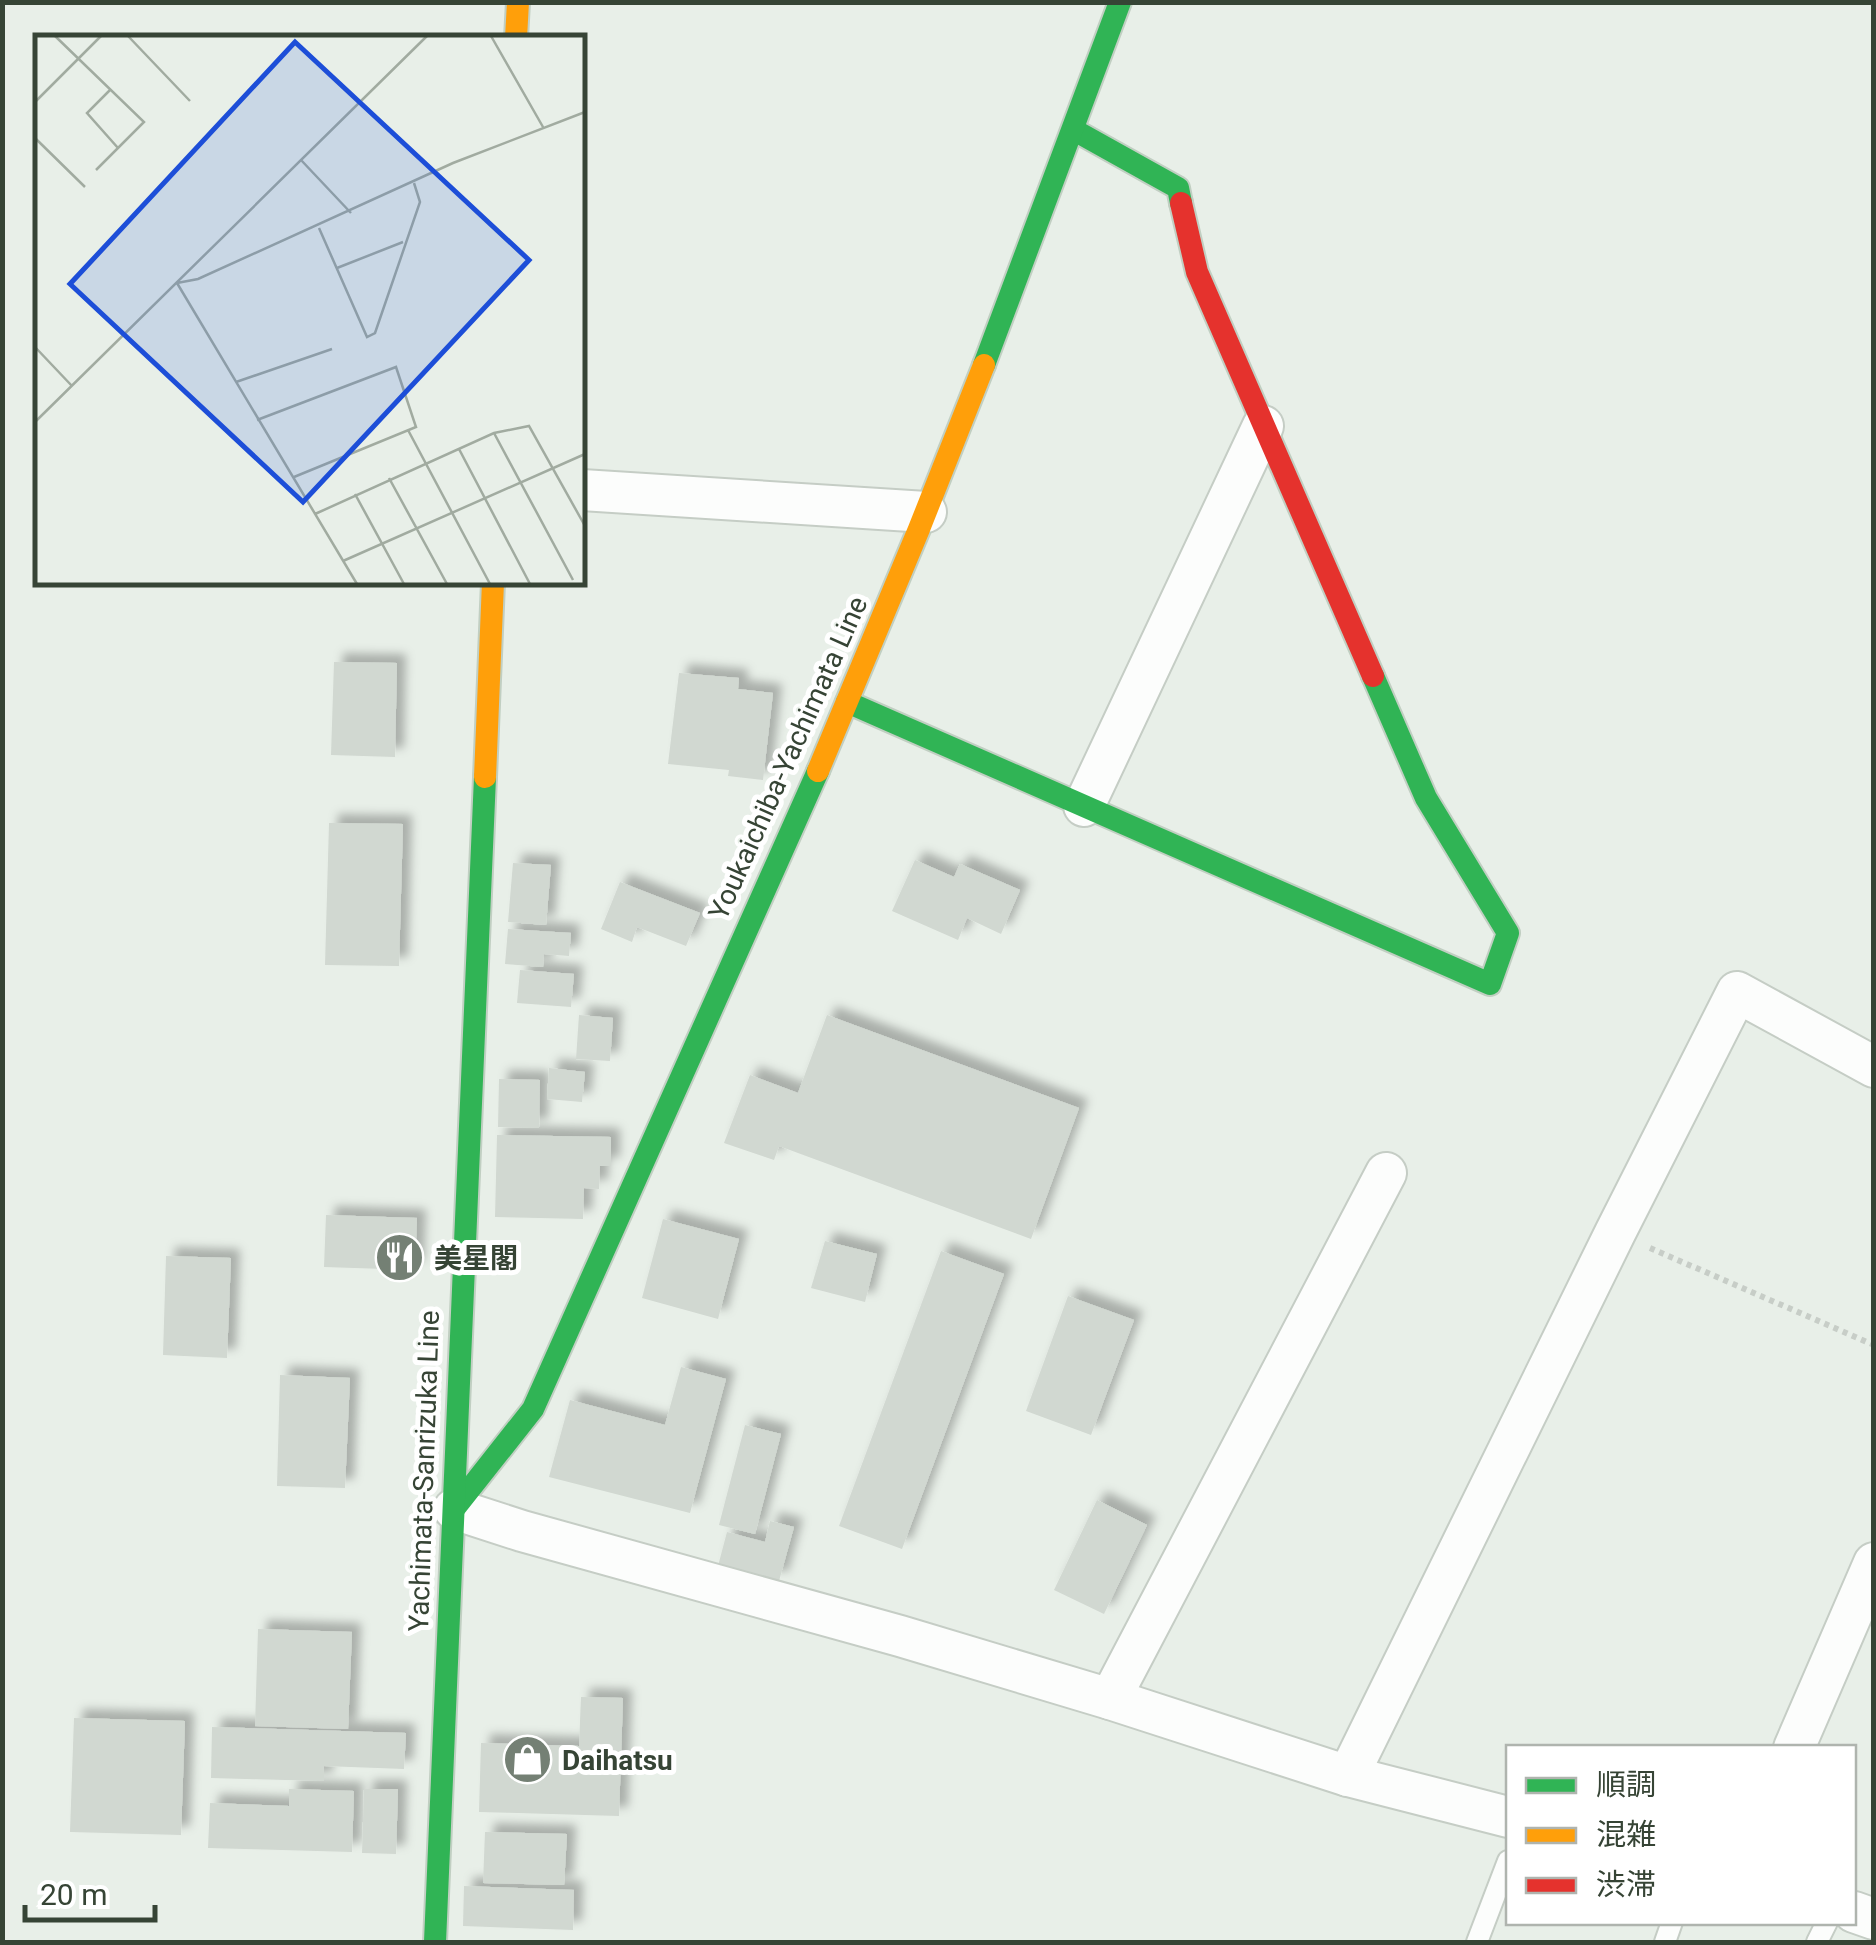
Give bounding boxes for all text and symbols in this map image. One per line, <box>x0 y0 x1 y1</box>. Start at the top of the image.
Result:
inset map <box>35 35 585 585</box>
street label: Youkaichiba-Yachimata Line <box>702 591 874 925</box>
restaurant icon: 美星閣 <box>373 1232 425 1284</box>
place label: 美星閣 <box>434 1242 518 1275</box>
street label: Yachimata-Sanrizuka Line <box>402 1310 446 1632</box>
shop icon: Daihatsu <box>501 1734 553 1786</box>
place label: Daihatsu <box>562 1744 673 1777</box>
legend <box>1506 1745 1856 1925</box>
text: 順調 <box>1596 1767 1656 1802</box>
text: 混雑 <box>1596 1817 1656 1852</box>
scale bar <box>25 1860 155 1922</box>
text: 渋滞 <box>1596 1867 1656 1902</box>
text: 20 m <box>40 1877 107 1912</box>

